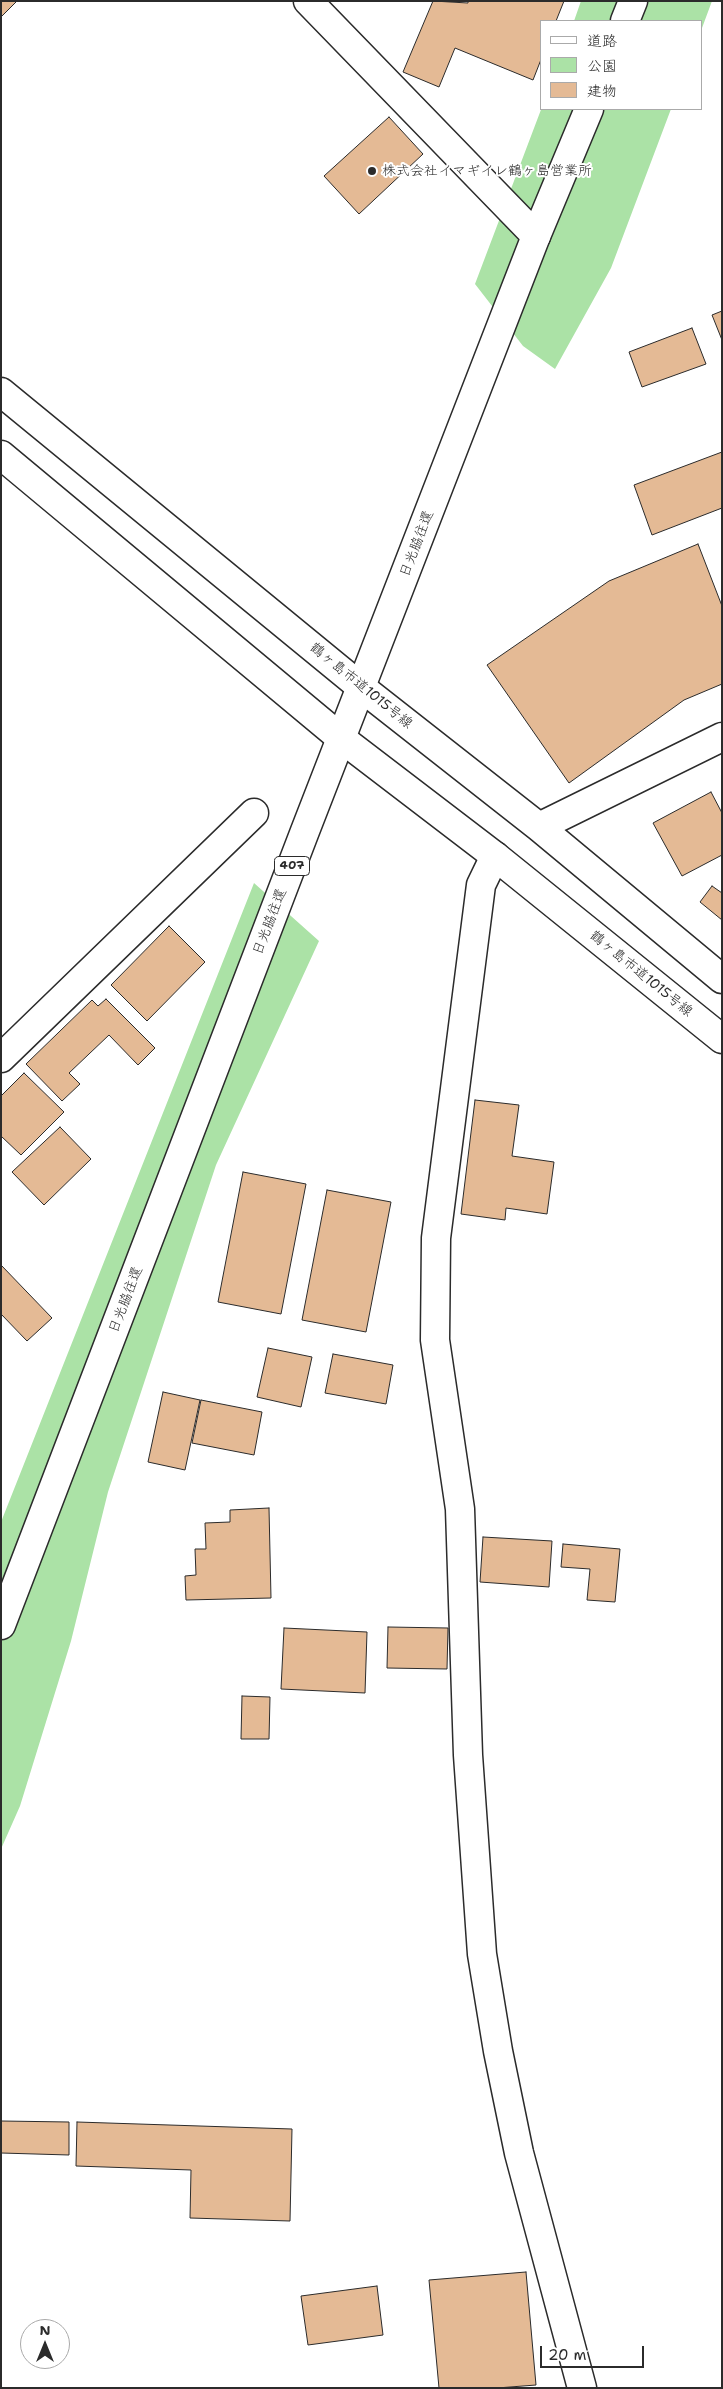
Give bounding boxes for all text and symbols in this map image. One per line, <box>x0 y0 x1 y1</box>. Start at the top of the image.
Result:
legend <box>540 20 703 110</box>
text: 道路 <box>587 31 617 51</box>
text: 公園 <box>587 56 617 76</box>
text: 建物 <box>587 81 617 101</box>
place label: 株式会社イマギイレ鶴ヶ島営業所 <box>382 163 592 179</box>
marker: 株式会社イマギイレ鶴ヶ島営業所 <box>366 165 378 177</box>
street label: 日光脇往還 <box>397 508 437 580</box>
street label: 鶴ヶ島市道1015号線 <box>306 639 416 733</box>
road number: 407 <box>274 856 310 876</box>
street label: 日光脇往還 <box>250 886 290 958</box>
street label: 鶴ヶ島市道1015号線 <box>586 927 696 1021</box>
street label: 日光脇往還 <box>106 1264 146 1336</box>
north arrow <box>20 2319 70 2369</box>
text: N <box>39 2321 51 2339</box>
scale bar <box>543 2336 647 2368</box>
text: 20 m <box>548 2345 587 2365</box>

